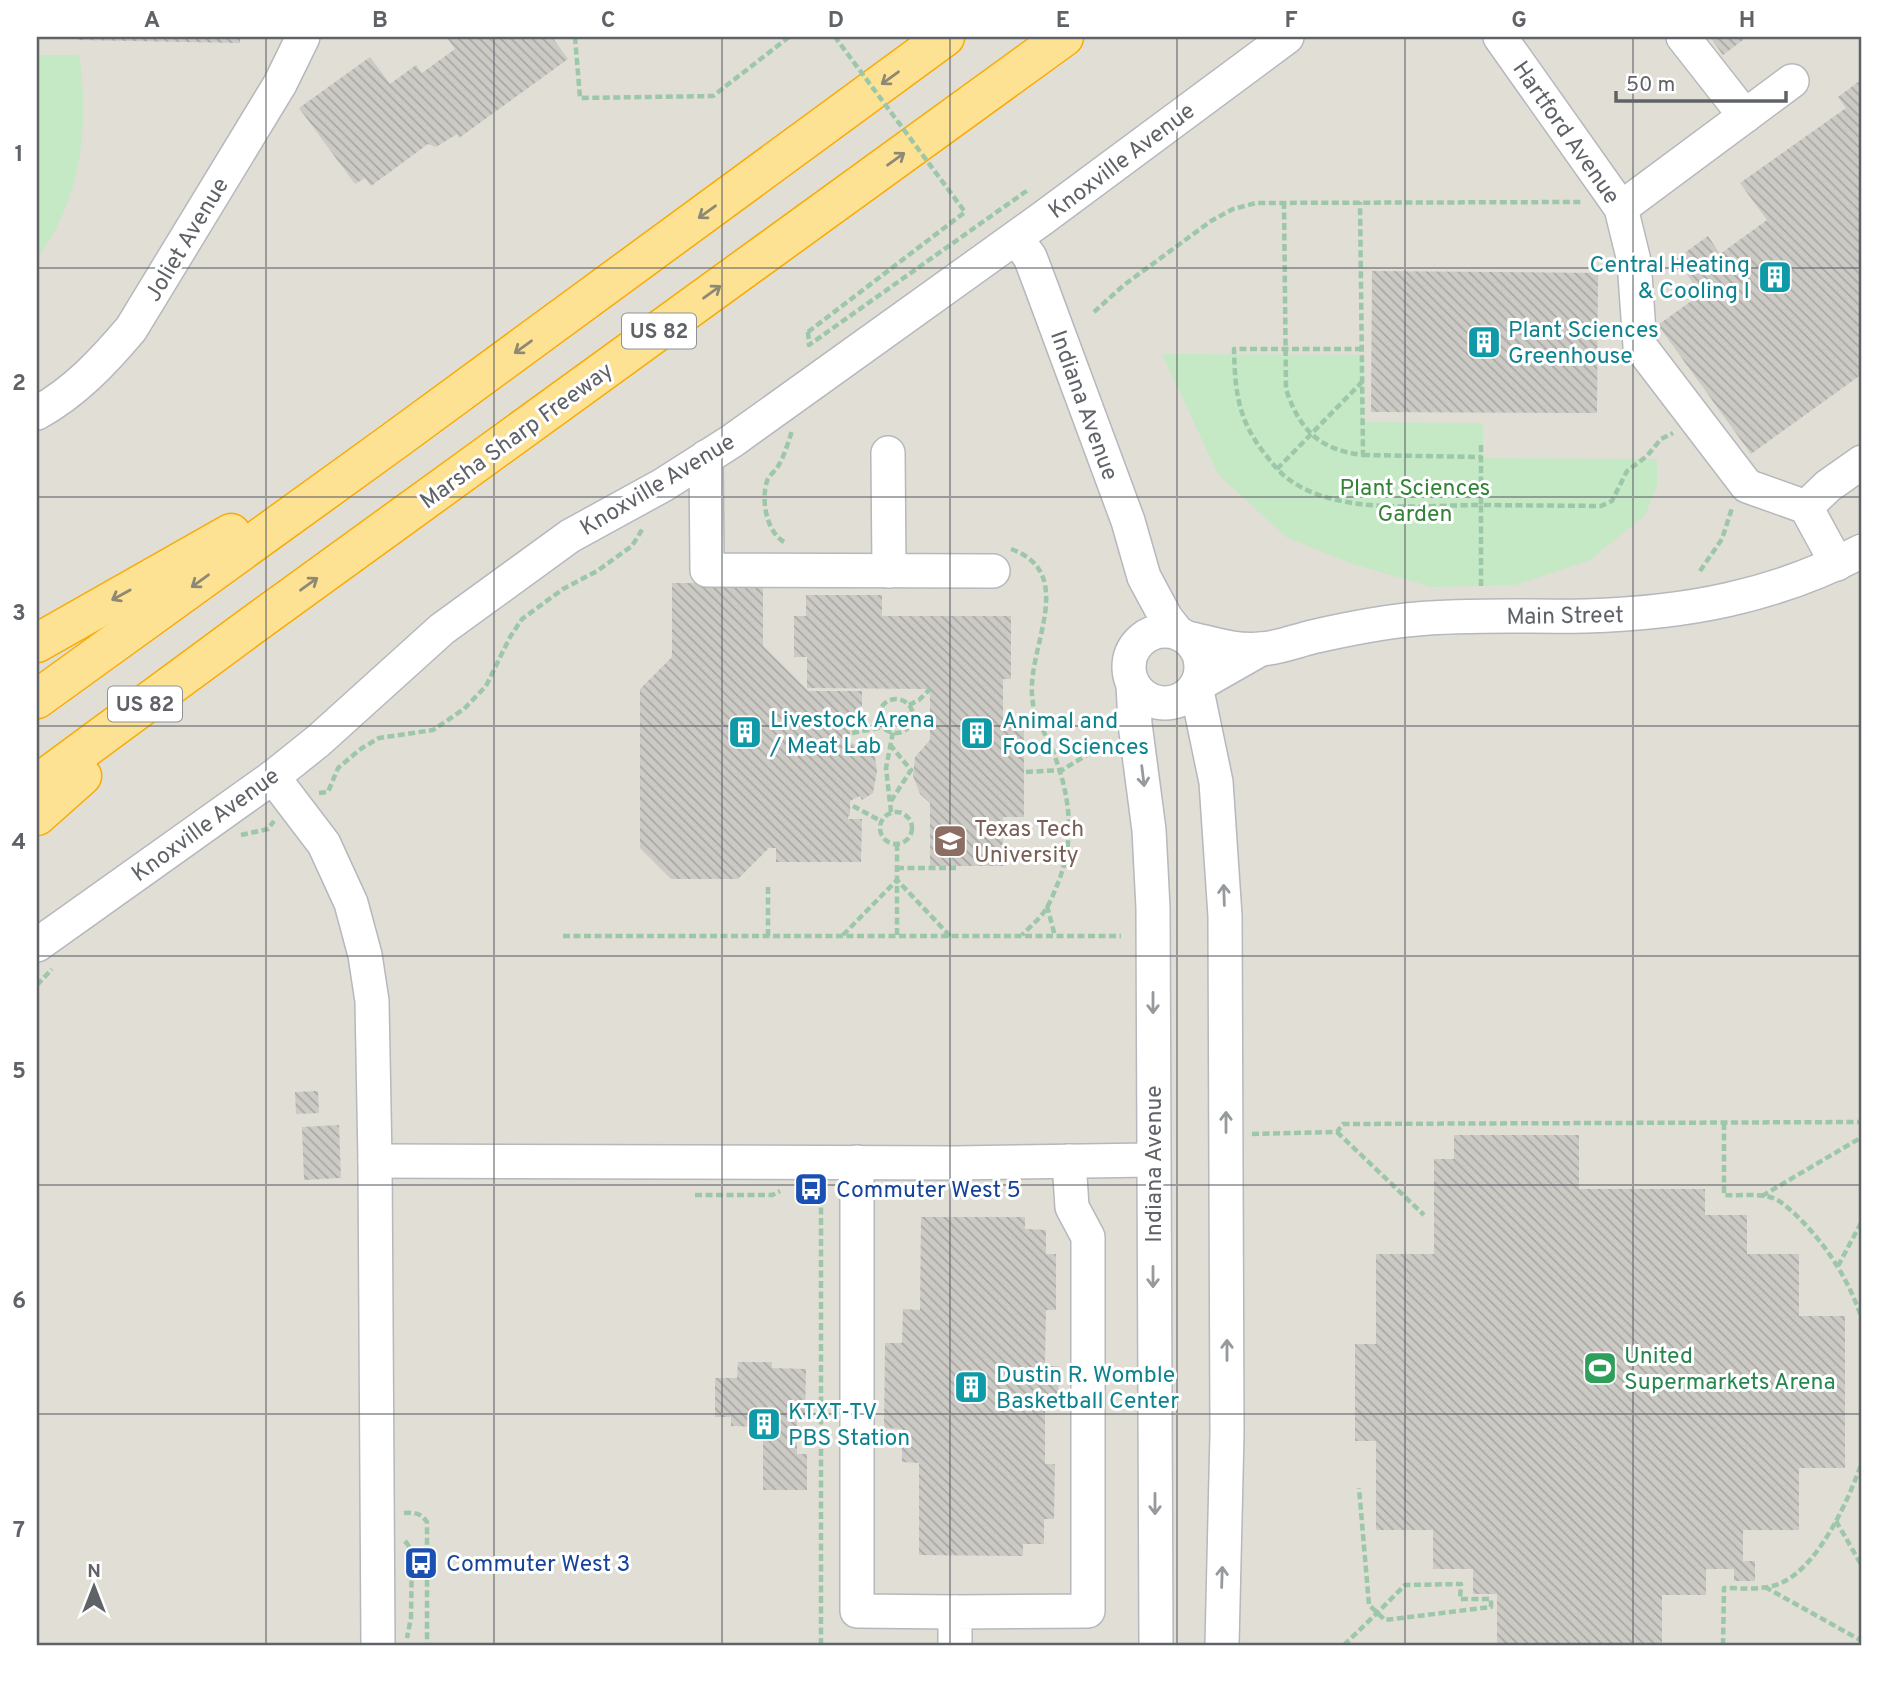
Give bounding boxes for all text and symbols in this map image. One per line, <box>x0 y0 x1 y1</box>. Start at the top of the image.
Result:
text: A <box>144 7 160 36</box>
text: B <box>372 7 388 36</box>
text: C <box>601 7 615 36</box>
text: D <box>828 7 844 36</box>
text: E <box>1056 7 1070 36</box>
text: F <box>1284 7 1298 36</box>
text: G <box>1511 7 1527 36</box>
text: H <box>1739 7 1755 36</box>
street label: Hartford Avenue <box>1505 56 1625 211</box>
scale bar <box>1616 60 1785 104</box>
one-way arrow <box>881 70 900 85</box>
text: 50 m <box>1626 72 1675 99</box>
street label: Knoxville Avenue <box>1044 98 1201 226</box>
text: 1 <box>14 141 24 170</box>
one-way arrow <box>886 151 905 166</box>
street label: Joliet Avenue <box>140 173 236 308</box>
one-way arrow <box>698 205 717 220</box>
place label: Central Heating & Cooling I <box>1590 252 1750 307</box>
building icon: Central Heating & Cooling I <box>1756 258 1794 296</box>
one-way arrow <box>702 285 721 300</box>
road number: US 82 <box>622 314 696 348</box>
place label: Plant Sciences Greenhouse <box>1508 317 1659 372</box>
building icon: Plant Sciences Greenhouse <box>1465 323 1503 361</box>
street label: Indiana Avenue <box>1042 327 1123 485</box>
one-way arrow <box>514 339 533 354</box>
street label: Marsha Sharp Freeway <box>415 357 620 517</box>
text: 2 <box>12 370 26 399</box>
street label: Knoxville Avenue <box>575 428 741 544</box>
park label: Plant Sciences Garden <box>1340 475 1490 530</box>
one-way arrow <box>191 574 210 588</box>
one-way arrow <box>299 577 318 591</box>
one-way arrow <box>112 588 132 602</box>
text: 3 <box>12 600 26 629</box>
street label: Main Street <box>1506 602 1624 633</box>
road number: US 82 <box>108 686 182 722</box>
place label: Livestock Arena / Meat Lab <box>769 707 935 762</box>
place label: Animal and Food Sciences <box>1002 708 1149 763</box>
building icon: Livestock Arena / Meat Lab <box>726 713 764 751</box>
building icon: Animal and Food Sciences <box>958 714 996 752</box>
street label: Knoxville Avenue <box>127 763 286 889</box>
one-way arrow <box>1136 764 1149 787</box>
place label: Texas Tech University <box>974 816 1084 871</box>
school or university icon: Texas Tech University <box>931 822 969 860</box>
text: 4 <box>12 829 26 858</box>
one-way arrow <box>1217 883 1230 906</box>
one-way arrow <box>1146 991 1160 1014</box>
text: 5 <box>12 1058 26 1087</box>
street label: Indiana Avenue <box>1141 1085 1170 1243</box>
one-way arrow <box>1219 1111 1233 1134</box>
bus stop icon: Commuter West 5 <box>792 1170 830 1208</box>
place label: Commuter West 5 <box>836 1177 1021 1206</box>
one-way arrow <box>1146 1265 1160 1288</box>
text: 6 <box>12 1288 26 1317</box>
one-way arrow <box>1220 1338 1234 1361</box>
place label: United Supermarkets Arena <box>1624 1343 1836 1398</box>
sports icon: United Supermarkets Arena <box>1581 1349 1619 1387</box>
place label: Dustin R. Womble Basketball Center <box>996 1362 1179 1417</box>
building icon: Dustin R. Womble Basketball Center <box>952 1368 990 1406</box>
place label: KTXT-TV PBS Station <box>788 1399 910 1454</box>
building icon: KTXT-TV PBS Station <box>745 1405 783 1443</box>
one-way arrow <box>1148 1493 1162 1516</box>
text: 7 <box>13 1517 25 1546</box>
bus stop icon: Commuter West 3 <box>402 1544 440 1582</box>
place label: Commuter West 3 <box>446 1551 630 1580</box>
north arrow <box>60 1552 130 1622</box>
text: N <box>87 1560 101 1584</box>
one-way arrow <box>1216 1566 1229 1589</box>

